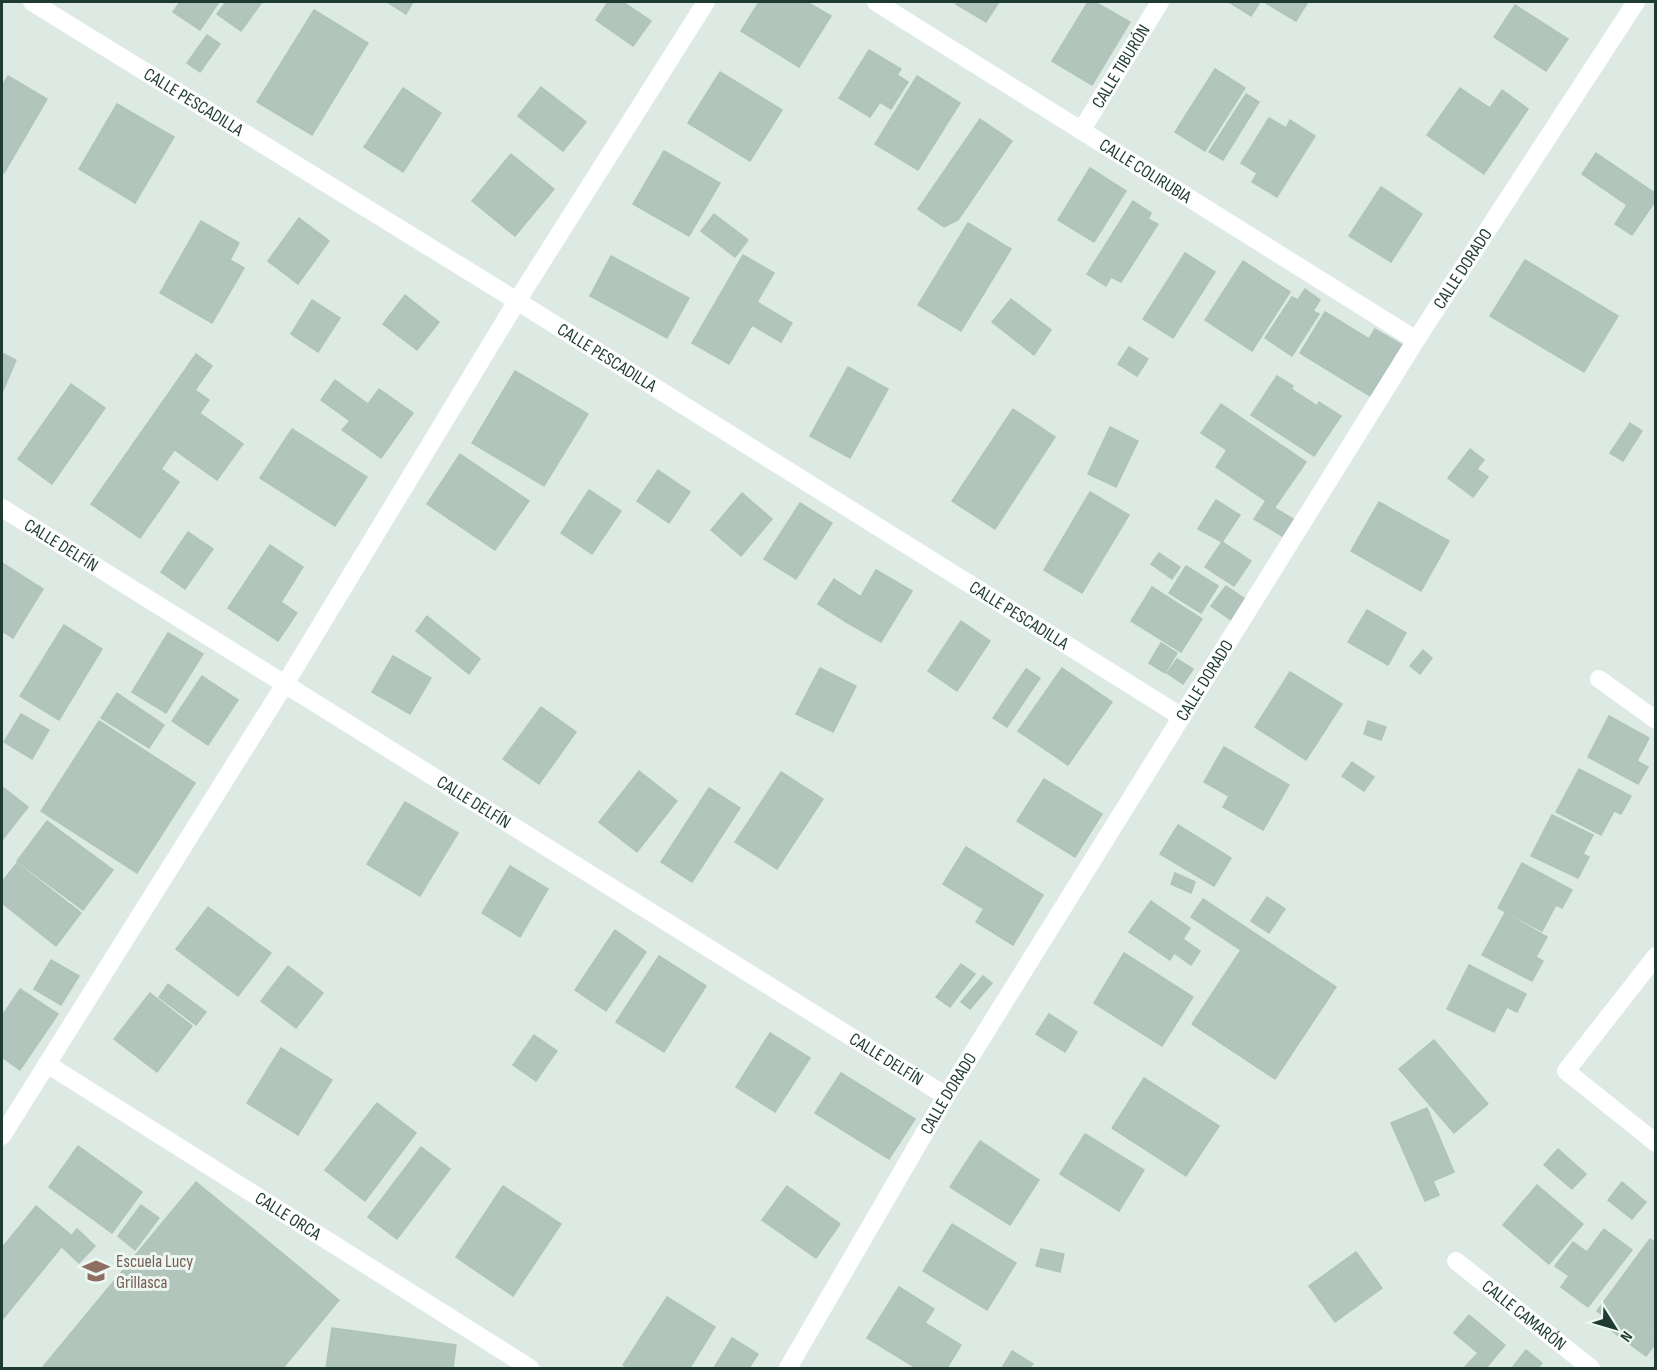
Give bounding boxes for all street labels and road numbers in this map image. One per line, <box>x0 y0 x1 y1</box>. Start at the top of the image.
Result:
street label: CALLE TIBURÓN <box>1088 21 1155 112</box>
street label: CALLE PESCADILLA <box>140 64 247 141</box>
street label: CALLE COLIRUBIA <box>1095 135 1195 208</box>
street label: CALLE DORADO <box>1429 225 1497 313</box>
street label: CALLE PESCADILLA <box>553 319 661 397</box>
street label: CALLE DELFÍN <box>20 515 102 576</box>
street label: CALLE PESCADILLA <box>965 577 1073 655</box>
street label: CALLE DORADO <box>1172 636 1238 725</box>
street label: CALLE DELFÍN <box>433 772 514 833</box>
street label: CALLE DELFÍN <box>845 1028 927 1090</box>
street label: CALLE DORADO <box>916 1049 981 1138</box>
street label: CALLE ORCA <box>251 1188 325 1245</box>
street label: CALLE CAMARÓN <box>1478 1276 1570 1355</box>

